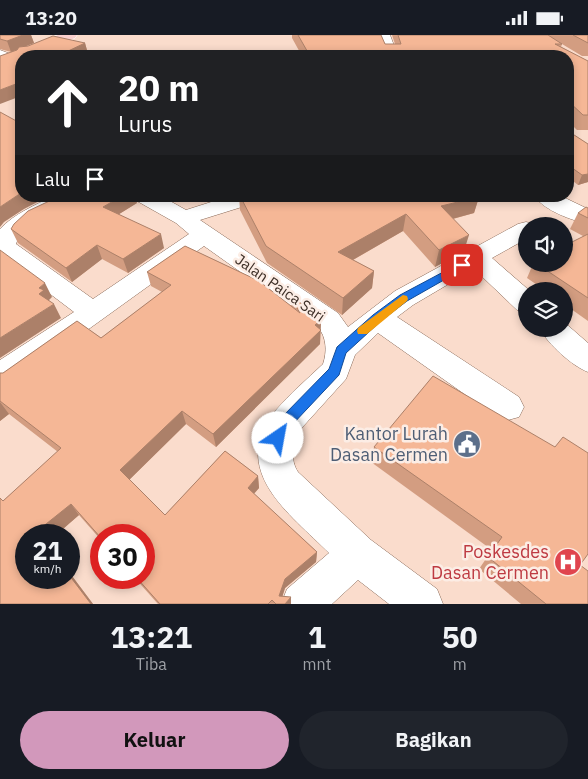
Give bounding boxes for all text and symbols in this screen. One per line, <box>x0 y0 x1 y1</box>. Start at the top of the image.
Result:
text: 13:20 <box>25 6 77 30</box>
text: 20 m <box>118 65 200 111</box>
icon: ahead <box>35 70 100 135</box>
text: Lurus <box>118 109 173 138</box>
icon: arrive <box>81 165 109 193</box>
text: Lalu <box>35 167 71 191</box>
map controls <box>518 217 573 337</box>
button: sound <box>518 217 573 272</box>
pin <box>441 244 483 286</box>
street label: Jalan Paica Sari <box>232 250 329 326</box>
icon: arrive <box>448 251 476 279</box>
button: layers <box>518 282 573 337</box>
position arrow <box>251 411 303 463</box>
place label: Kantor Lurah Dasan Cermen <box>330 422 448 466</box>
public building icon: Kantor Lurah Dasan Cermen <box>452 429 482 459</box>
speed limit sign: 30 <box>90 524 155 589</box>
text: 21 <box>32 534 63 567</box>
place label: Poskesdes Dasan Cermen <box>431 540 549 584</box>
hospital icon: Poskesdes Dasan Cermen <box>553 547 583 577</box>
text: km/h <box>33 561 62 576</box>
text: 13:21 <box>110 617 192 656</box>
text: 1 <box>308 617 326 656</box>
text: 50 <box>442 617 478 656</box>
text: Tiba <box>136 654 167 674</box>
text: mnt <box>303 654 331 674</box>
text: m <box>453 654 467 674</box>
button: Keluar <box>20 711 289 769</box>
button: Bagikan <box>299 711 568 769</box>

